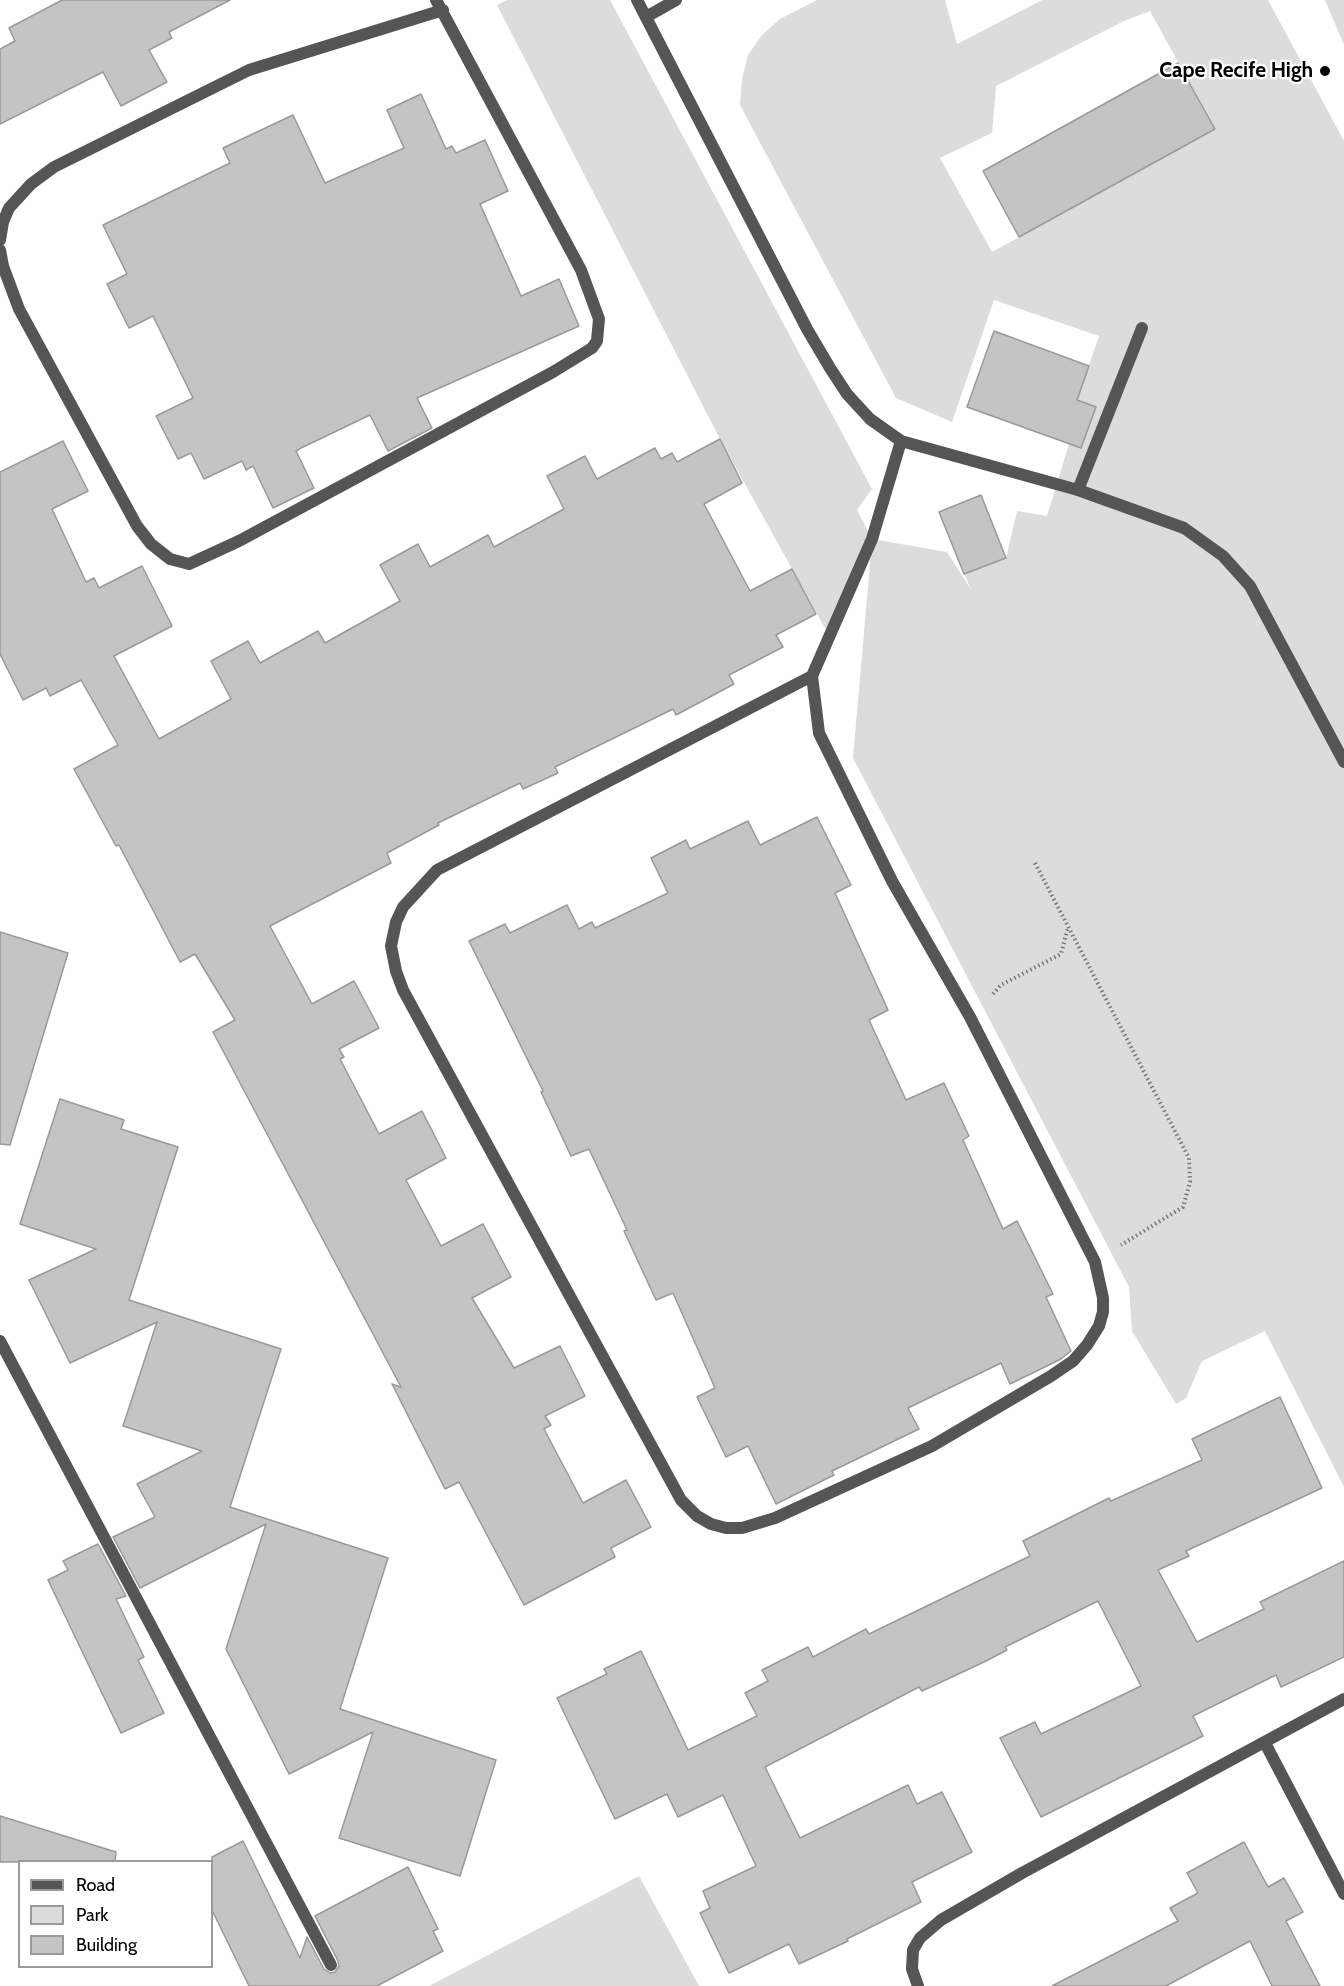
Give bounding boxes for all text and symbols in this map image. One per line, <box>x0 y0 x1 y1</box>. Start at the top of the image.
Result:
place label: Cape Recife High <box>1159 58 1313 84</box>
marker: Cape Recife High <box>1318 64 1332 78</box>
legend <box>18 1860 213 1968</box>
text: Road <box>76 1874 115 1896</box>
text: Park <box>76 1904 108 1926</box>
text: Building <box>76 1934 137 1956</box>

